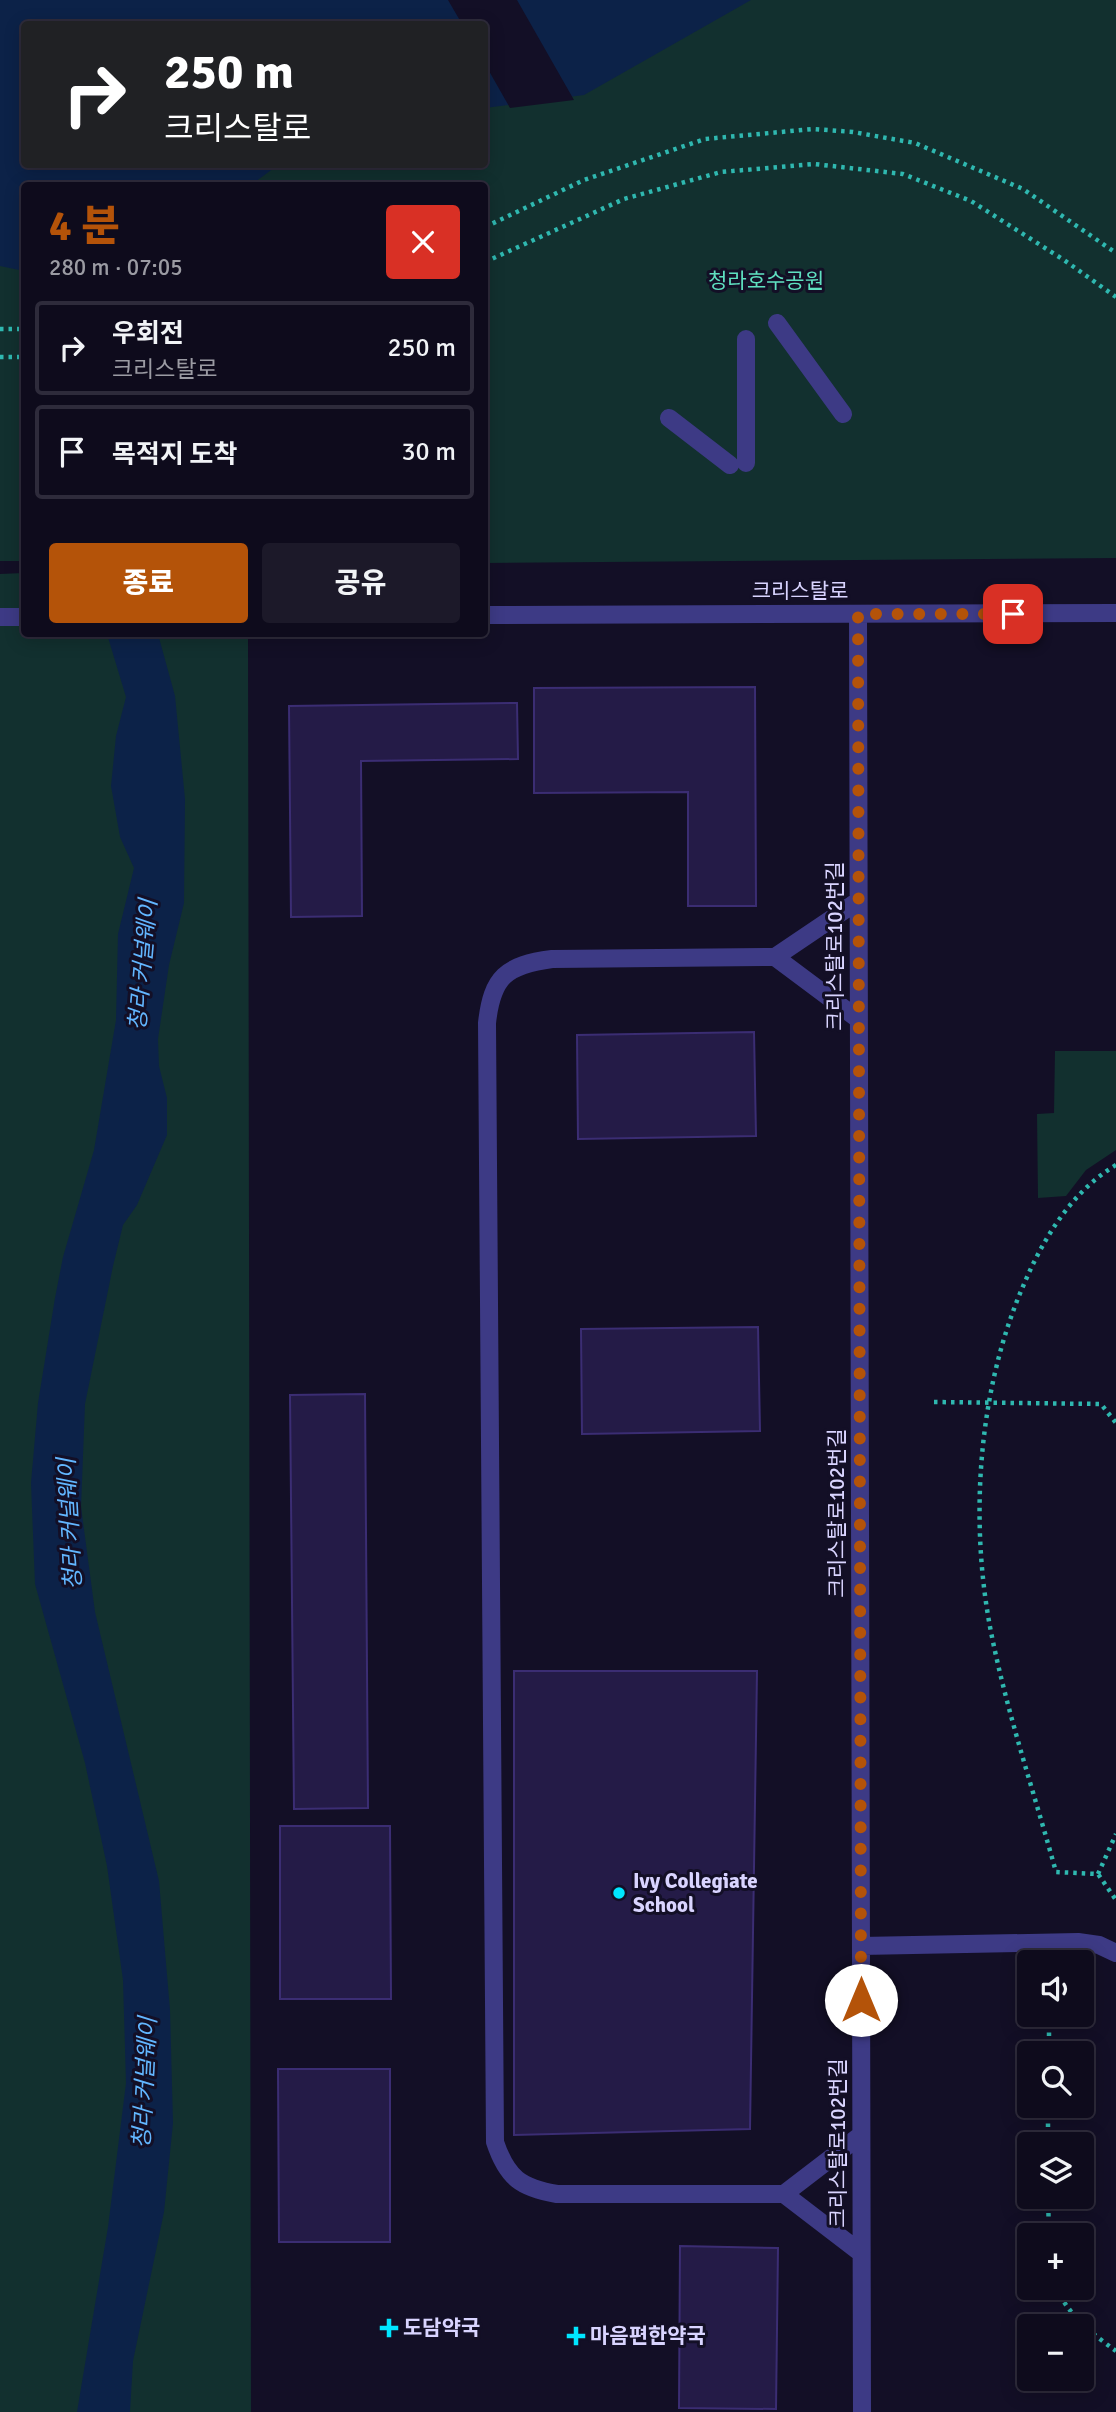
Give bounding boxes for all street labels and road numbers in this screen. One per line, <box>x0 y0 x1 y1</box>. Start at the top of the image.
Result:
street label: 크리스탈로 <box>752 578 848 604</box>
street label: 크리스탈로102번길 <box>822 861 848 1031</box>
street label: 크리스탈로102번길 <box>824 1428 850 1598</box>
street label: 크리스탈로102번길 <box>825 2058 851 2228</box>

